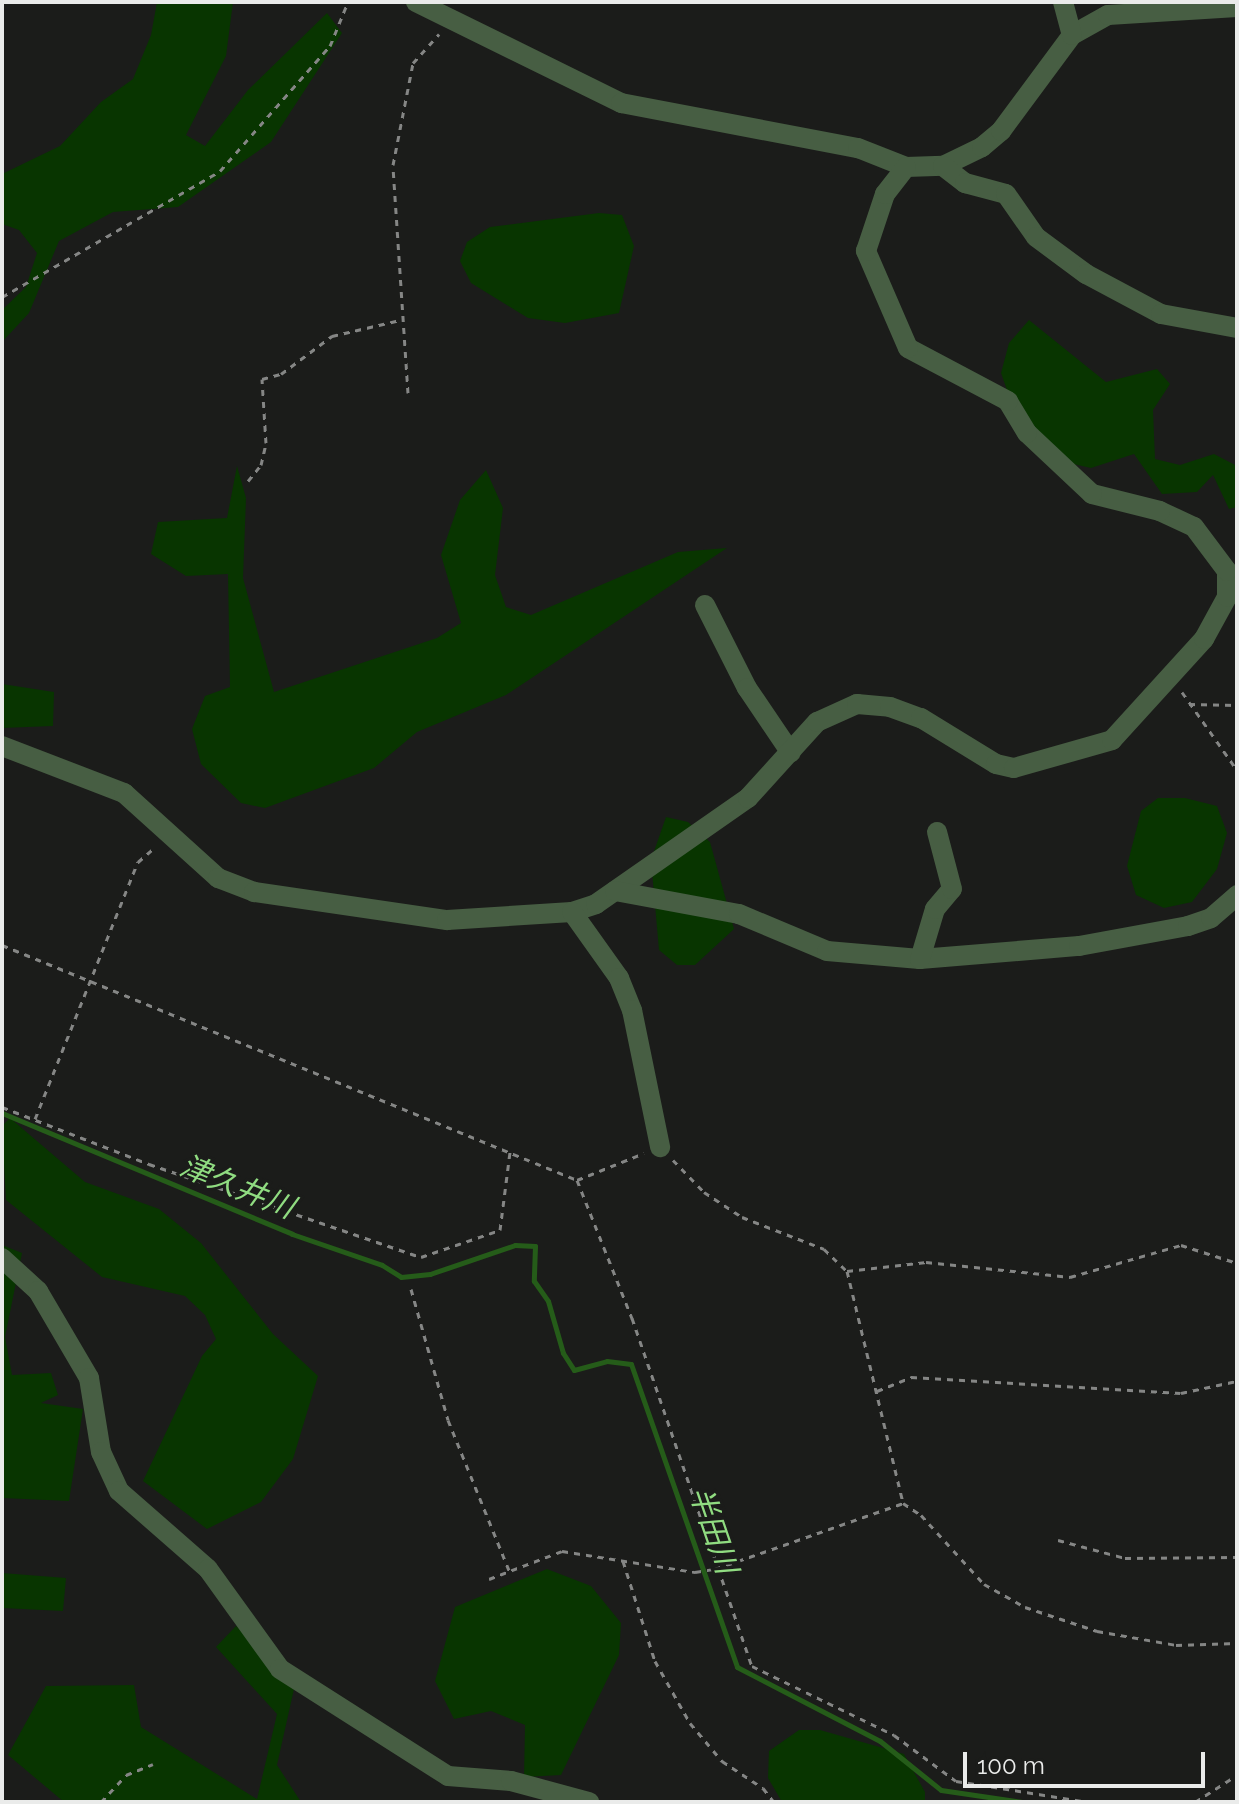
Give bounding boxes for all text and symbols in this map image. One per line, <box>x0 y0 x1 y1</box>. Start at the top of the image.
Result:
water label: 津久井川 <box>175 1148 299 1226</box>
water label: 半田川 <box>681 1482 745 1578</box>
scale bar <box>967 1736 1209 1786</box>
text: 100 m <box>977 1751 1045 1780</box>

